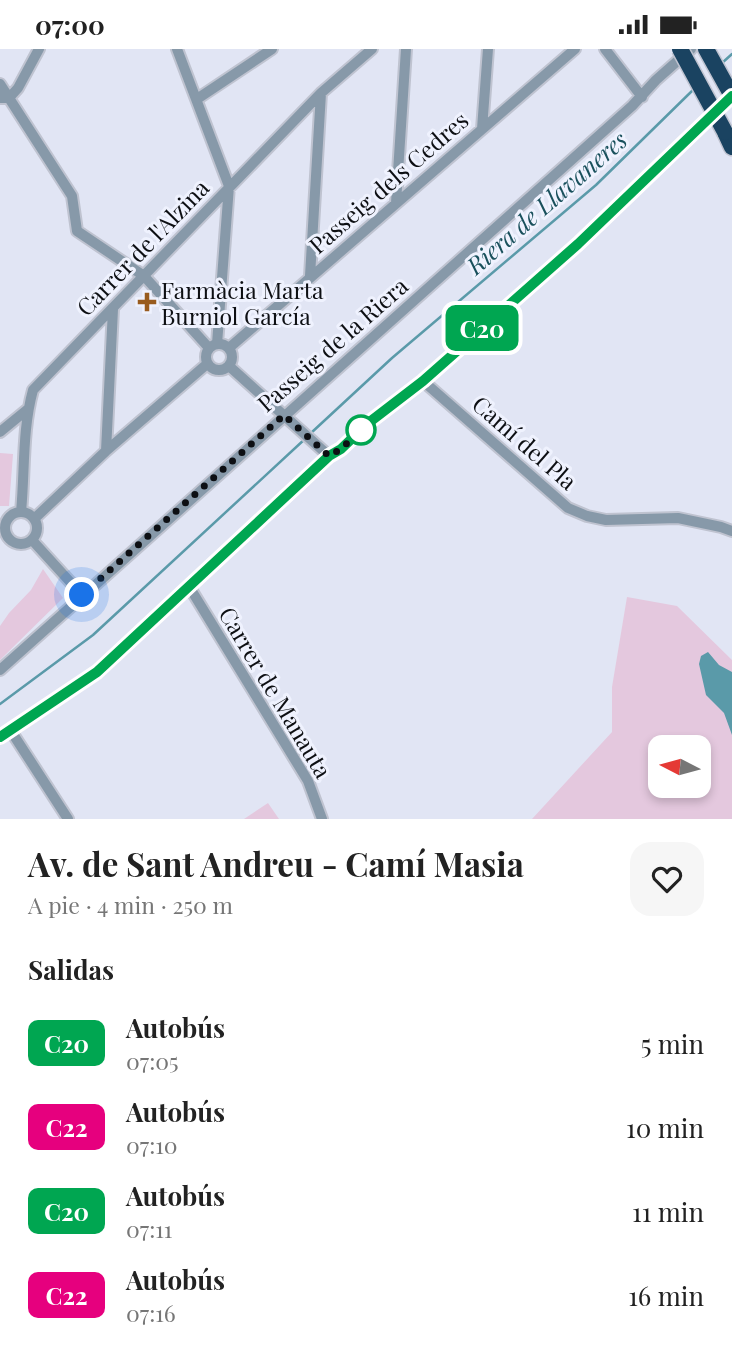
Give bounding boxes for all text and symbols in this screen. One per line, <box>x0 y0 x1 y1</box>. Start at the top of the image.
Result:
text: 07:00 <box>35 7 105 42</box>
street label: Passeig dels Cedres <box>302 104 474 260</box>
water label: Riera de Llavaneres <box>458 123 633 281</box>
street label: Carrer de l'Alzina <box>69 172 215 322</box>
street label: Passeig de la Riera <box>250 270 414 418</box>
place label: Farmàcia Marta Burniol García <box>161 274 324 331</box>
marker: Farmàcia Marta Burniol García <box>139 294 155 310</box>
line badge: C20 <box>442 305 522 351</box>
text: C20 <box>460 312 504 344</box>
street label: Camí del Pla <box>466 388 584 496</box>
unlabelled marker <box>346 415 376 445</box>
your location <box>64 577 99 612</box>
street label: Carrer de Manauta <box>213 601 340 784</box>
north arrow <box>648 735 710 798</box>
map controls <box>648 735 711 798</box>
text: Av. de Sant Andreu - Camí Masia <box>28 841 524 885</box>
button: heart <box>630 842 704 916</box>
text: A pie · 4 min · 250 m <box>28 889 233 920</box>
text: Salidas <box>28 952 114 987</box>
text: Autobús <box>126 1010 225 1045</box>
text: 5 min <box>641 1026 704 1061</box>
text: C20 <box>44 1027 89 1059</box>
text: 07:05 <box>126 1045 179 1076</box>
text: Autobús <box>126 1094 225 1129</box>
text: 10 min <box>626 1110 704 1145</box>
text: C22 <box>45 1111 88 1143</box>
text: 07:10 <box>126 1129 178 1160</box>
text: Autobús <box>126 1178 225 1213</box>
text: 11 min <box>632 1194 704 1229</box>
text: C20 <box>44 1195 89 1227</box>
text: 07:11 <box>126 1213 172 1244</box>
text: Autobús <box>126 1262 225 1297</box>
text: 16 min <box>628 1278 704 1313</box>
text: C22 <box>45 1279 88 1311</box>
text: 07:16 <box>126 1297 176 1328</box>

